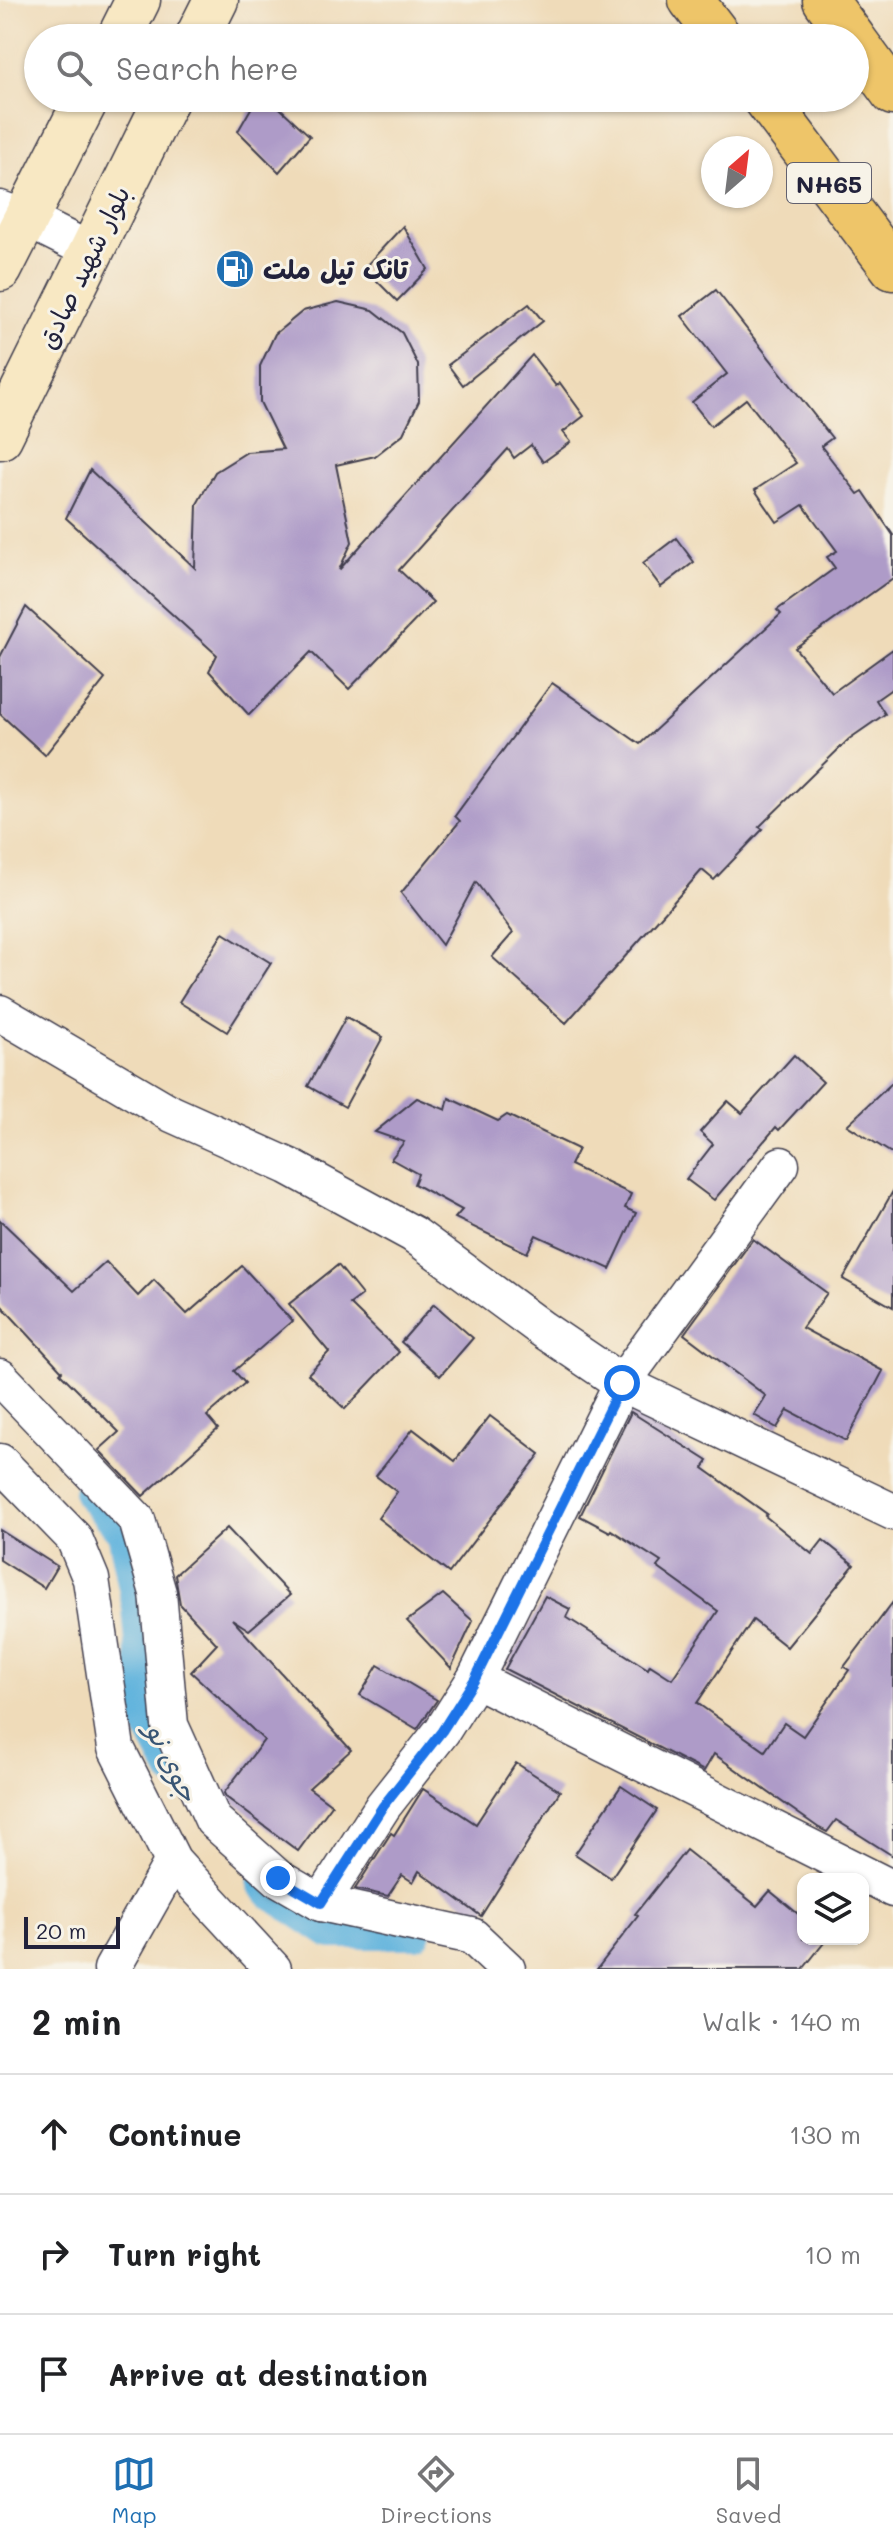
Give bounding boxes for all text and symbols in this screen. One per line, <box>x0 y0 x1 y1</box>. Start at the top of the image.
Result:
search box <box>24 24 869 112</box>
icon: search <box>52 46 96 90</box>
text: Search here <box>116 48 299 88</box>
north arrow <box>701 136 773 208</box>
road number: NH65 <box>787 163 871 203</box>
street label: بلوار شهید صادق <box>29 180 137 354</box>
fuel station icon: تانک تیل ملت <box>214 248 256 290</box>
place label: تانک تیل ملت <box>263 252 409 286</box>
route start <box>604 1365 640 1401</box>
water label: جوی نو <box>137 1713 208 1808</box>
route end <box>260 1860 296 1896</box>
map controls <box>797 1873 869 1945</box>
button: layers <box>797 1873 869 1945</box>
scale bar <box>24 1913 120 1949</box>
text: 20 m <box>36 1916 86 1945</box>
text: 2 min <box>32 1999 121 2044</box>
text: Walk · 140 m <box>702 2004 861 2038</box>
icon: ahead <box>32 2112 76 2156</box>
text: Continue <box>108 2114 241 2154</box>
text: 130 m <box>789 2117 861 2151</box>
icon: right <box>32 2232 76 2276</box>
text: Turn right <box>108 2234 261 2274</box>
text: 10 m <box>804 2237 861 2271</box>
icon: arrive <box>32 2352 76 2396</box>
text: Arrive at destination <box>108 2354 428 2394</box>
tab: Map <box>112 2452 157 2529</box>
tab: Directions <box>380 2452 492 2529</box>
tab: Saved <box>716 2452 781 2529</box>

